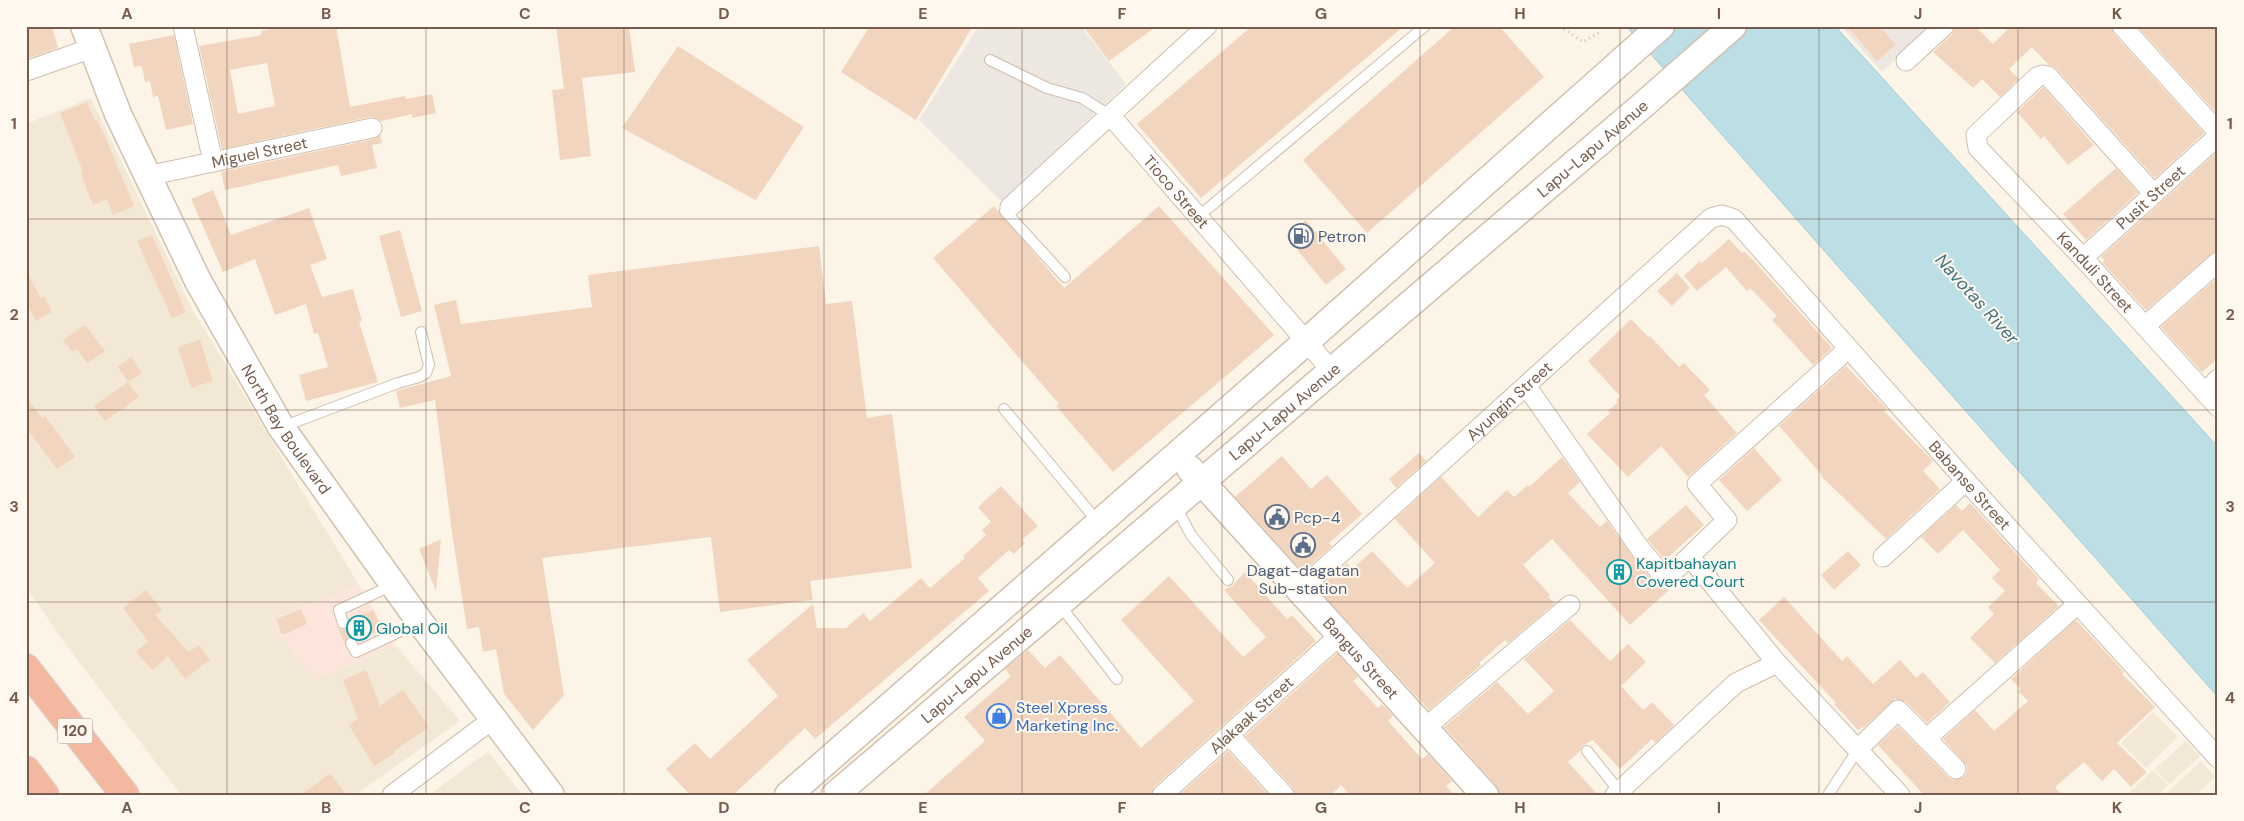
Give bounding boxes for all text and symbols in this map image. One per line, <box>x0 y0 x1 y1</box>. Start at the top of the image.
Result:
text: A <box>121 3 133 24</box>
text: B <box>321 3 331 24</box>
text: C <box>519 3 531 24</box>
text: D <box>718 3 730 24</box>
text: E <box>918 3 928 24</box>
text: F <box>1118 3 1127 24</box>
text: G <box>1315 3 1327 24</box>
text: H <box>1514 3 1526 24</box>
text: I <box>1717 3 1721 24</box>
text: J <box>1914 3 1922 24</box>
text: K <box>2112 3 2123 24</box>
street label: Lapu-Lapu Avenue <box>1532 95 1652 202</box>
text: 1 <box>11 113 17 134</box>
text: 1 <box>2227 113 2233 134</box>
street label: Miguel Street <box>209 132 309 172</box>
street label: Tioco Street <box>1139 150 1214 233</box>
street label: Pusit Street <box>2111 160 2190 234</box>
fuel station icon: Petron <box>1288 223 1314 249</box>
place label: Petron <box>1318 226 1366 247</box>
street label: Kanduli Street <box>2053 227 2138 317</box>
water label: Navotas River <box>1930 248 2025 350</box>
text: 2 <box>9 304 19 325</box>
text: 2 <box>2225 304 2235 325</box>
street label: Ayungin Street <box>1462 357 1556 445</box>
street label: Lapu-Lapu Avenue <box>1224 358 1344 465</box>
street label: North Bay Boulevard <box>237 360 336 498</box>
street label: Babanse Street <box>1924 436 2016 534</box>
text: 3 <box>9 496 19 517</box>
text: 3 <box>2225 496 2235 517</box>
public building icon: Pcp-4 <box>1264 504 1290 530</box>
place label: Pcp-4 <box>1294 507 1341 528</box>
public building icon: Dagat-dagatan Sub-station <box>1290 532 1316 558</box>
place label: Kapitbahayan Covered Court <box>1636 553 1745 592</box>
building icon: Kapitbahayan Covered Court <box>1606 559 1632 585</box>
place label: Dagat-dagatan Sub-station <box>1247 560 1359 599</box>
street label: Bangus Street <box>1319 613 1404 703</box>
building icon: Global Oil <box>346 615 372 641</box>
place label: Global Oil <box>376 618 448 639</box>
street label: Lapu-Lapu Avenue <box>916 621 1037 728</box>
street label: Alakaak Street <box>1205 672 1298 758</box>
text: 4 <box>9 687 19 708</box>
text: 4 <box>2225 687 2235 708</box>
place label: Steel Xpress Marketing Inc. <box>1016 697 1118 736</box>
shop icon: Steel Xpress Marketing Inc. <box>986 703 1012 729</box>
road number: 120 <box>58 718 92 744</box>
text: A <box>121 797 133 818</box>
text: B <box>321 797 331 818</box>
text: C <box>519 797 531 818</box>
text: D <box>718 797 730 818</box>
text: E <box>918 797 928 818</box>
text: F <box>1118 797 1127 818</box>
text: G <box>1315 797 1327 818</box>
text: H <box>1514 797 1526 818</box>
text: I <box>1717 797 1721 818</box>
text: J <box>1914 797 1922 818</box>
text: K <box>2112 797 2123 818</box>

